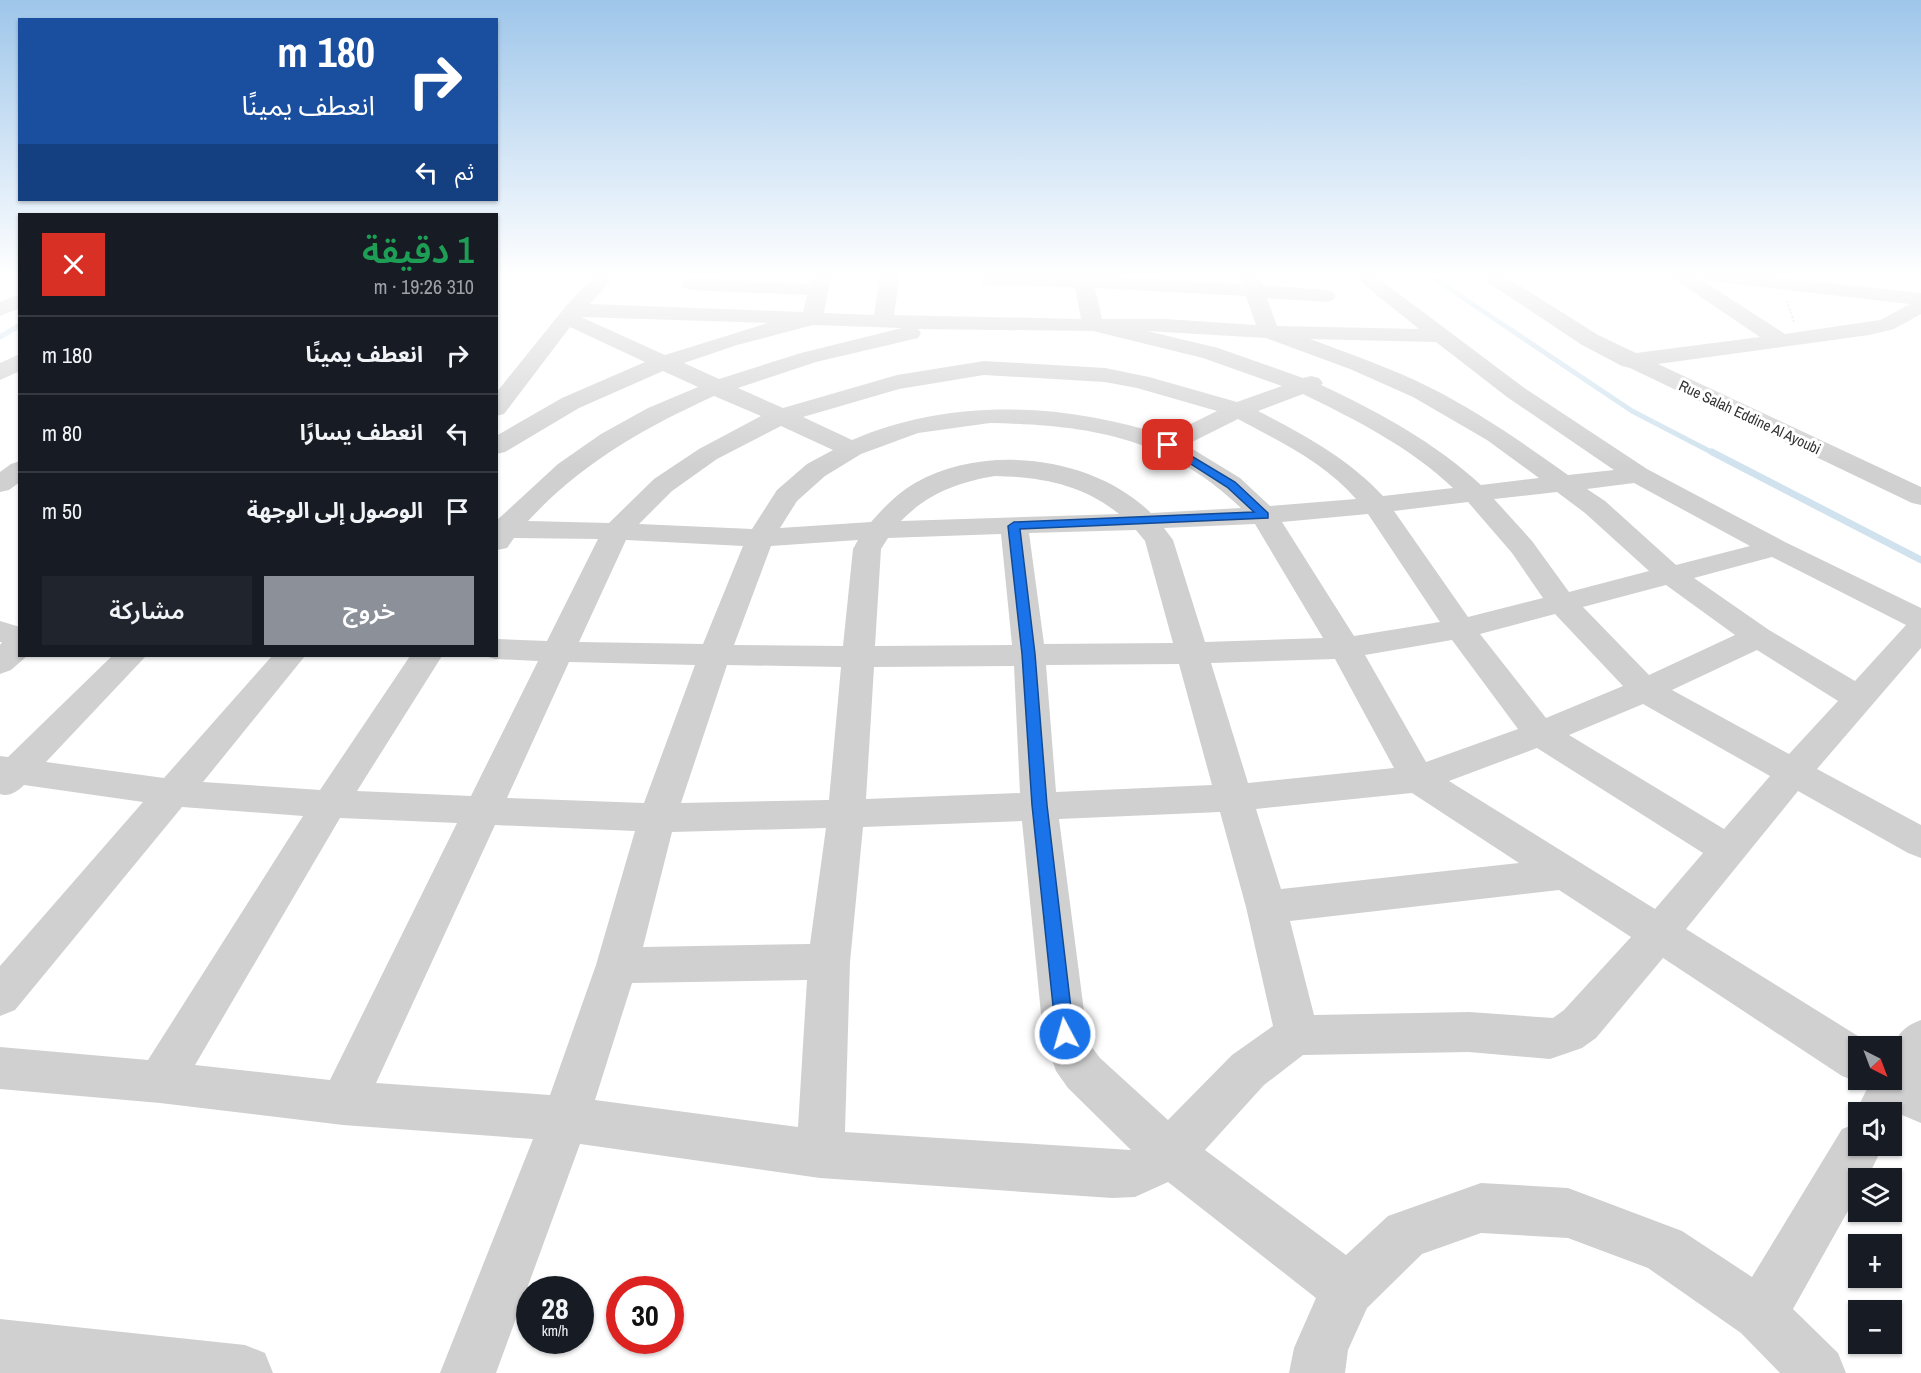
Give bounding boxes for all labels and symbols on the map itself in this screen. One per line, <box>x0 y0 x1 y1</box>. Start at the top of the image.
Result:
street label: Rue Salah Eddine Al Ayoubi <box>1676 375 1824 459</box>
pin <box>1142 419 1193 470</box>
position arrow <box>1033 1002 1097 1066</box>
north arrow <box>1848 1036 1902 1090</box>
speed limit sign: 30 <box>606 1276 684 1354</box>

